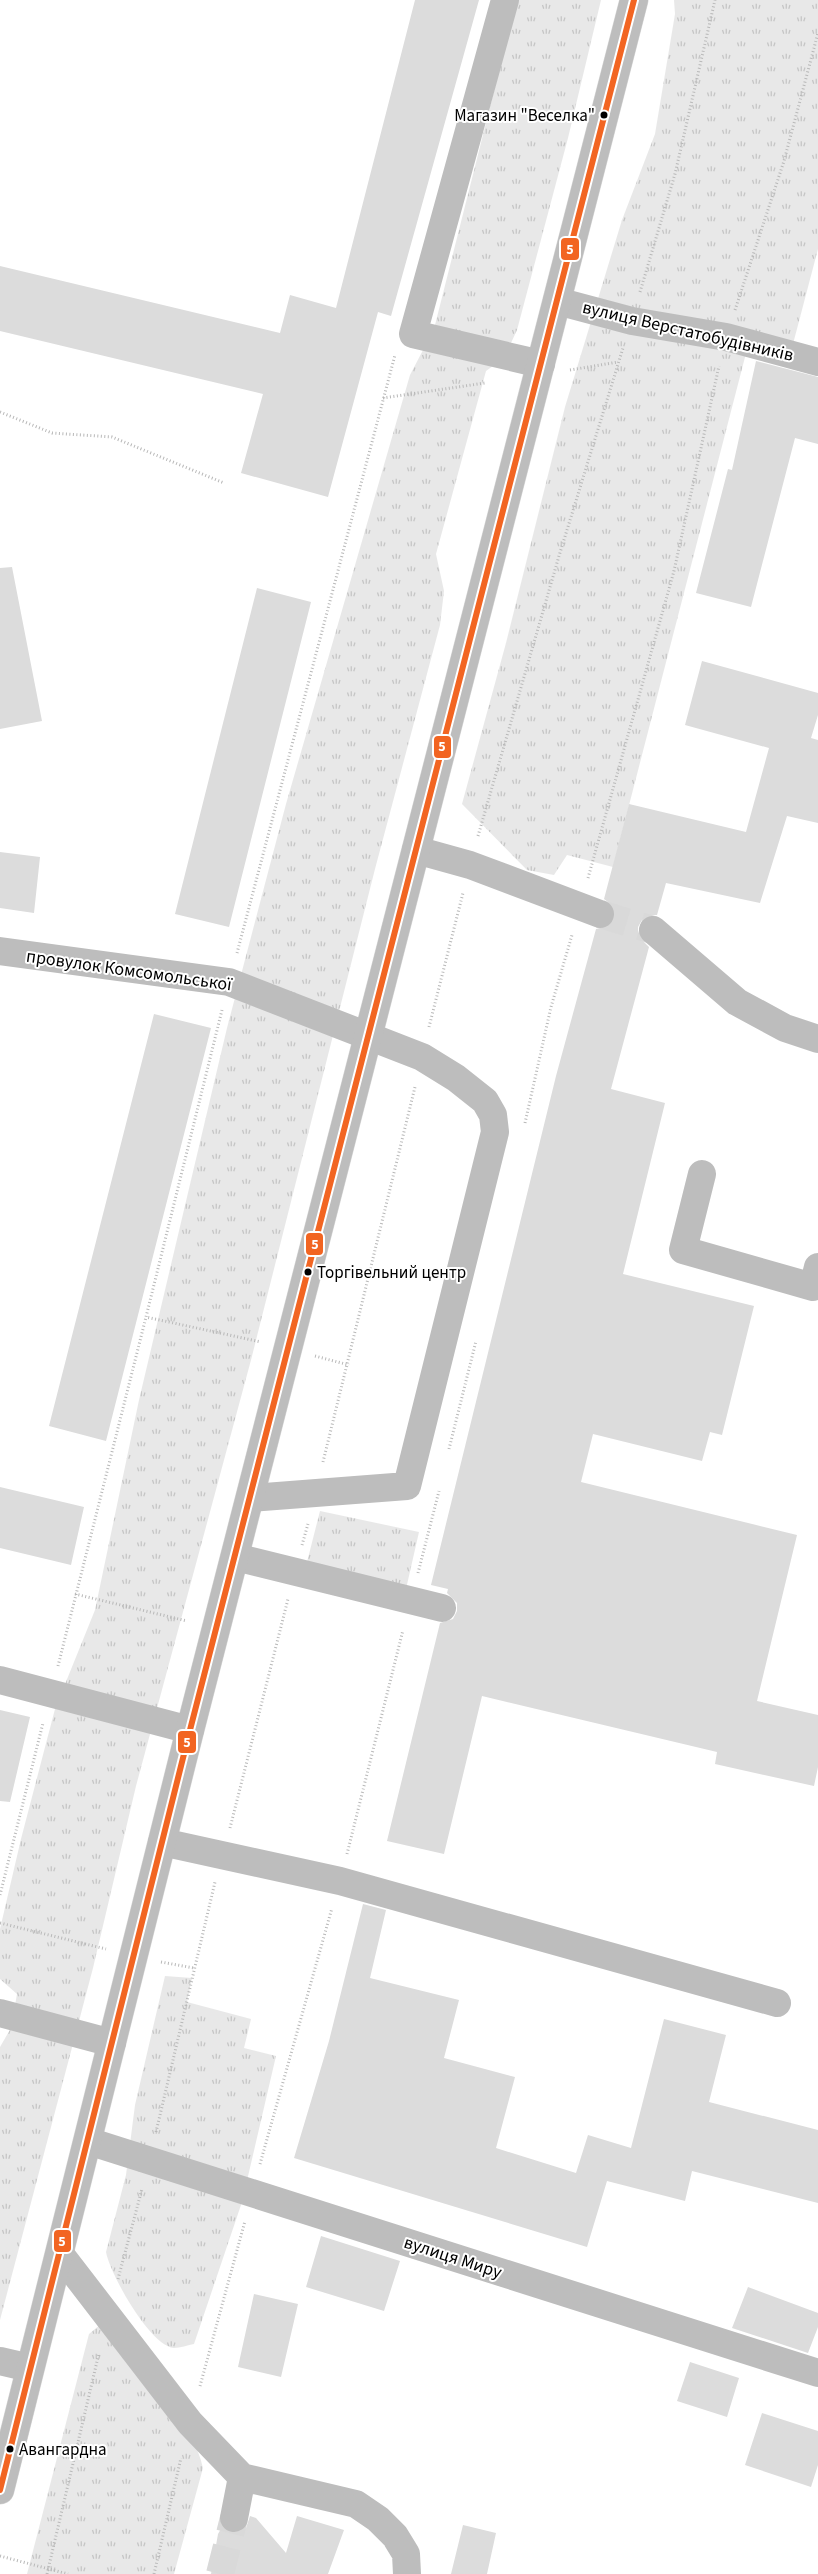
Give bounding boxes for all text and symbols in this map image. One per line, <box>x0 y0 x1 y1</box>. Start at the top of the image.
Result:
place label: Магазин "Веселка" <box>454 104 595 128</box>
marker: Магазин "Веселка" <box>599 110 609 120</box>
line badge: 5 <box>560 237 580 261</box>
text: 5 <box>566 240 574 260</box>
street label: вулиця Верстатобудівників <box>580 295 796 368</box>
line badge: 5 <box>433 735 452 759</box>
text: 5 <box>438 737 446 757</box>
street label: провулок Комсомольської <box>25 944 234 997</box>
line badge: 5 <box>305 1232 324 1256</box>
text: 5 <box>311 1235 319 1255</box>
place label: Торгівельний центр <box>317 1261 466 1285</box>
marker: Торгівельний центр <box>303 1267 313 1277</box>
line badge: 5 <box>177 1730 197 1754</box>
text: 5 <box>183 1733 191 1753</box>
line badge: 5 <box>53 2229 72 2253</box>
street label: вулиця Миру <box>401 2230 506 2285</box>
text: 5 <box>58 2232 66 2252</box>
place label: Авангардна <box>19 2438 107 2462</box>
marker: Авангардна <box>5 2444 15 2454</box>

